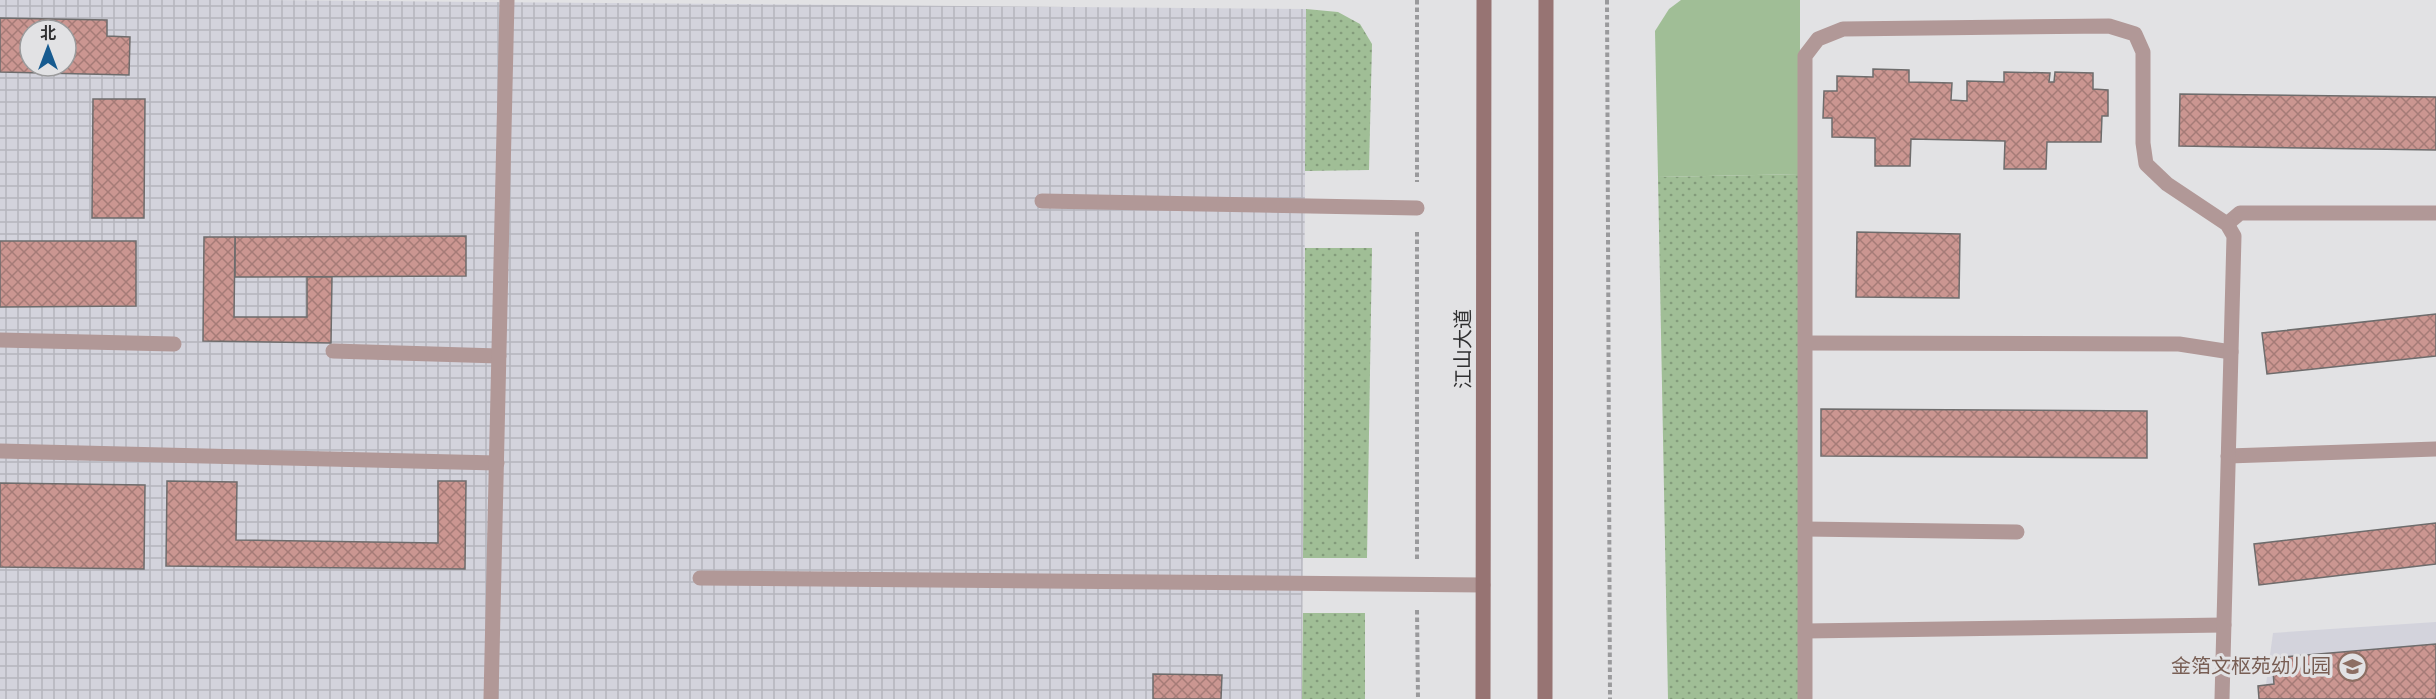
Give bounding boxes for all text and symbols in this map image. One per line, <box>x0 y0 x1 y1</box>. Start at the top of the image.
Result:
north arrow <box>18 18 78 78</box>
text: 北 <box>40 24 56 43</box>
street label: 江山大道 <box>1451 309 1475 389</box>
school or university icon: 金箔文枢苑幼儿园 <box>2336 650 2368 682</box>
place label: 金箔文枢苑幼儿园 <box>2171 654 2331 678</box>

